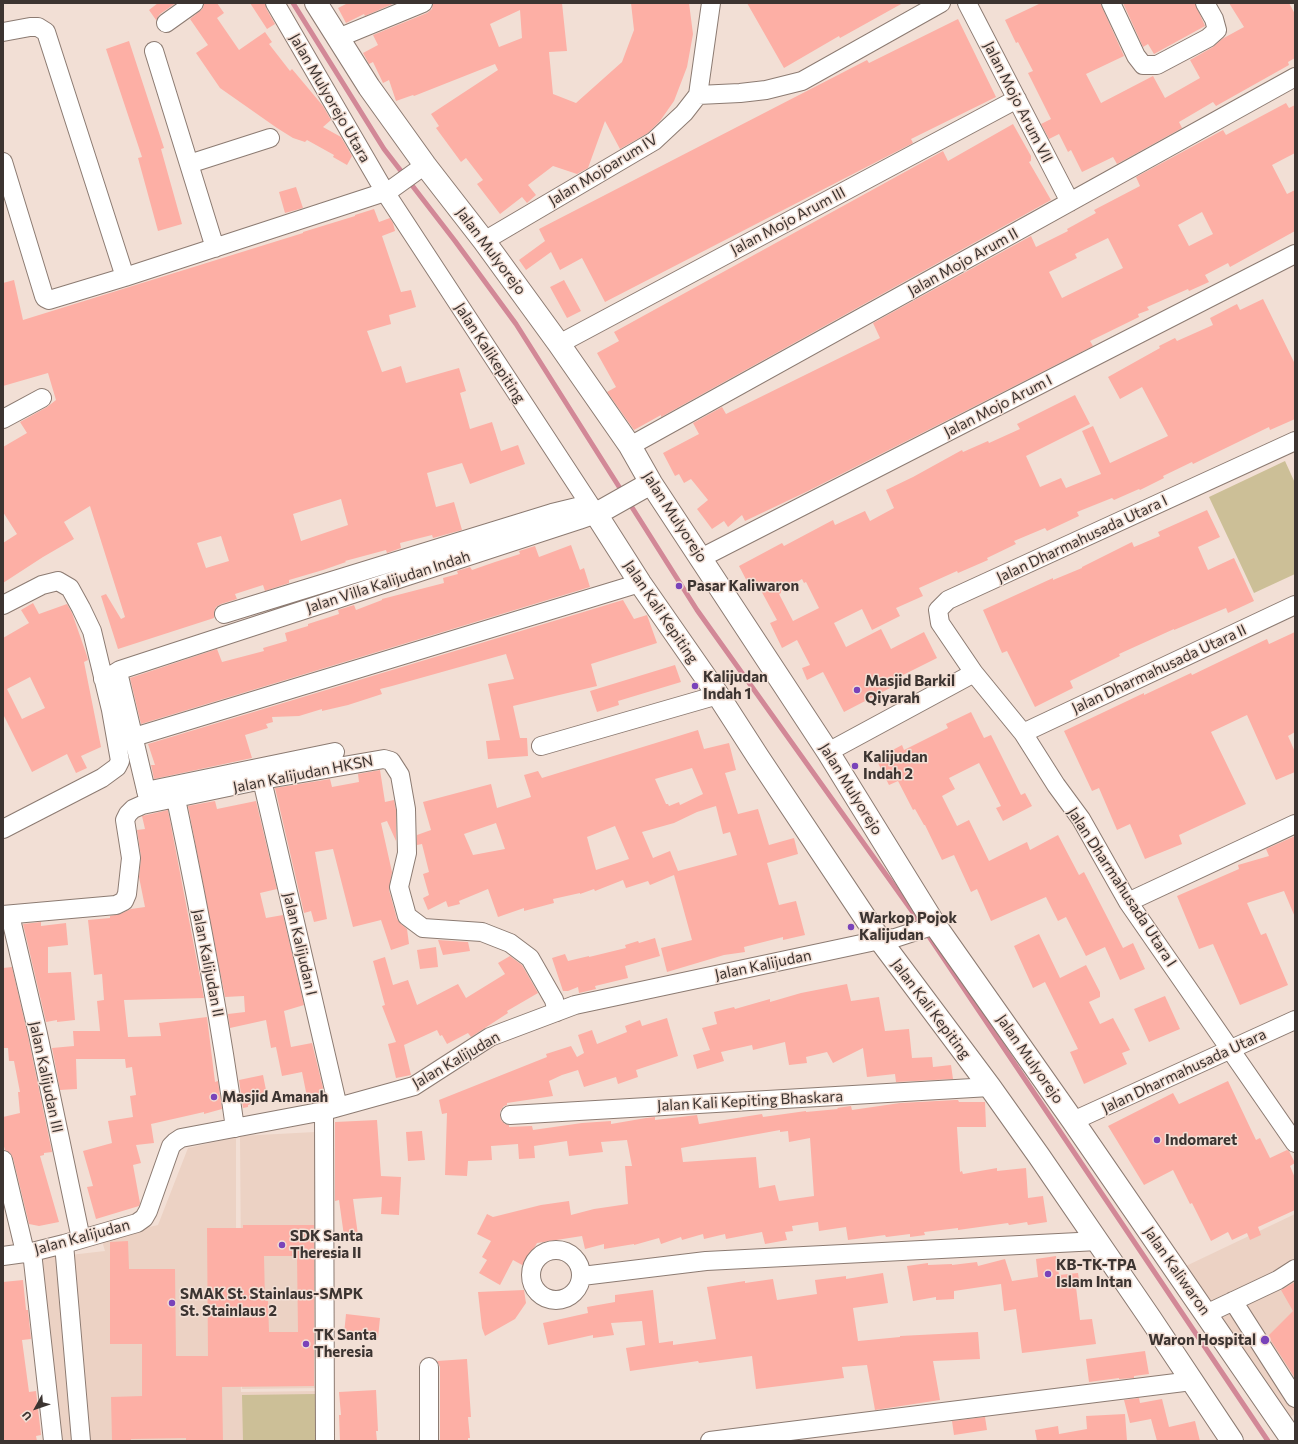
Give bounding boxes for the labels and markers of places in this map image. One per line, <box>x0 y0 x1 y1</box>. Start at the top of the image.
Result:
place label: Pasar Kaliwaron <box>687 577 799 595</box>
marker: Pasar Kaliwaron <box>674 581 684 591</box>
place label: Kalijudan Indah 1 <box>703 668 768 703</box>
place label: Masjid Barkil Qiyarah <box>865 672 955 707</box>
marker: Kalijudan Indah 1 <box>690 681 700 691</box>
marker: Masjid Barkil Qiyarah <box>852 685 862 695</box>
place label: Kalijudan Indah 2 <box>863 748 928 783</box>
marker: Kalijudan Indah 2 <box>850 761 860 771</box>
place label: Warkop Pojok Kalijudan <box>859 909 957 944</box>
marker: Warkop Pojok Kalijudan <box>846 922 856 932</box>
place label: Masjid Amanah <box>222 1088 328 1106</box>
marker: Masjid Amanah <box>209 1092 219 1102</box>
place label: Indomaret <box>1165 1131 1237 1149</box>
marker: Indomaret <box>1152 1135 1162 1145</box>
place label: SDK Santa Theresia II <box>290 1227 363 1262</box>
marker: SDK Santa Theresia II <box>277 1240 287 1250</box>
place label: KB-TK-TPA Islam Intan <box>1056 1256 1137 1291</box>
marker: KB-TK-TPA Islam Intan <box>1043 1269 1053 1279</box>
place label: SMAK St. Stainlaus-SMPK St. Stainlaus 2 <box>180 1285 363 1320</box>
marker: SMAK St. Stainlaus-SMPK St. Stainlaus 2 <box>167 1298 177 1308</box>
place label: TK Santa Theresia <box>314 1326 377 1361</box>
place label: Waron Hospital <box>1148 1331 1256 1349</box>
marker: Waron Hospital <box>1259 1334 1271 1346</box>
marker: TK Santa Theresia <box>301 1339 311 1349</box>

